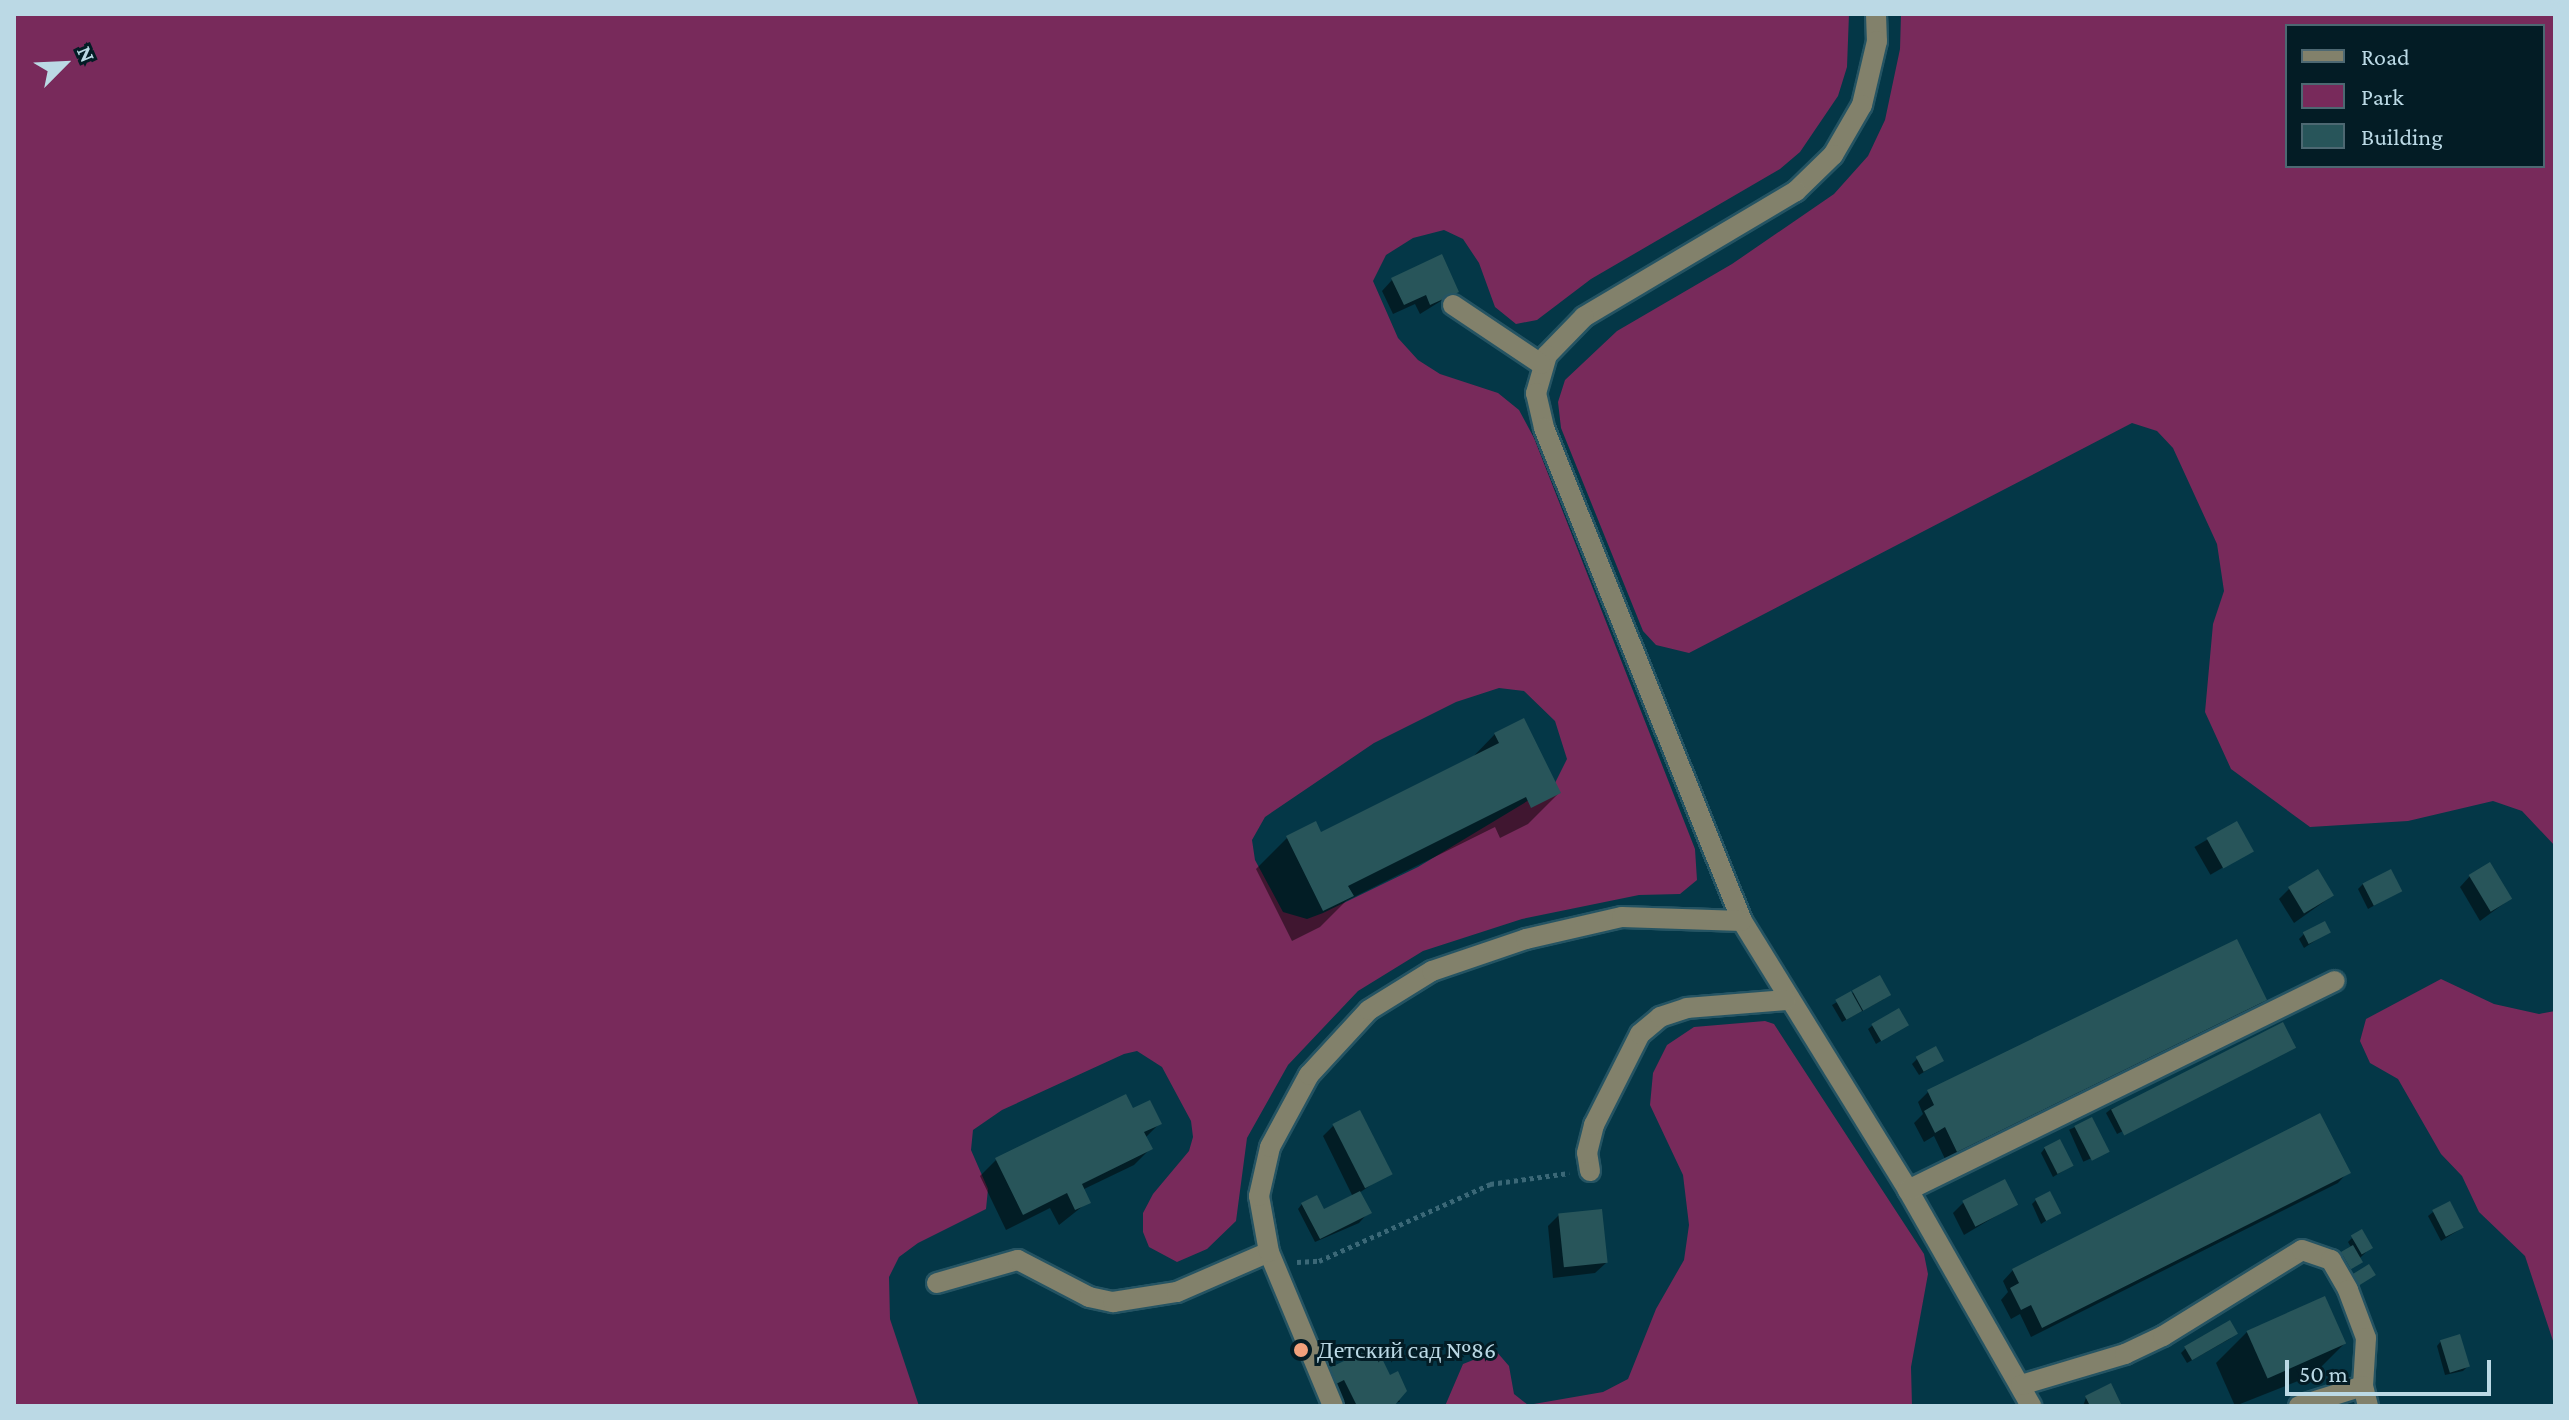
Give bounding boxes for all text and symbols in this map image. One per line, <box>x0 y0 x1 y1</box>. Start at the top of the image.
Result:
north arrow <box>24 24 104 104</box>
legend <box>2285 24 2545 168</box>
text: N <box>72 42 101 66</box>
text: Road <box>2361 43 2410 70</box>
text: Park <box>2361 83 2404 110</box>
text: Building <box>2361 123 2443 150</box>
place label: Детский сад №86 <box>1317 1336 1496 1364</box>
marker: Детский сад №86 <box>1292 1341 1310 1359</box>
scale bar <box>2289 1344 2495 1394</box>
text: 50 m <box>2299 1360 2348 1387</box>

